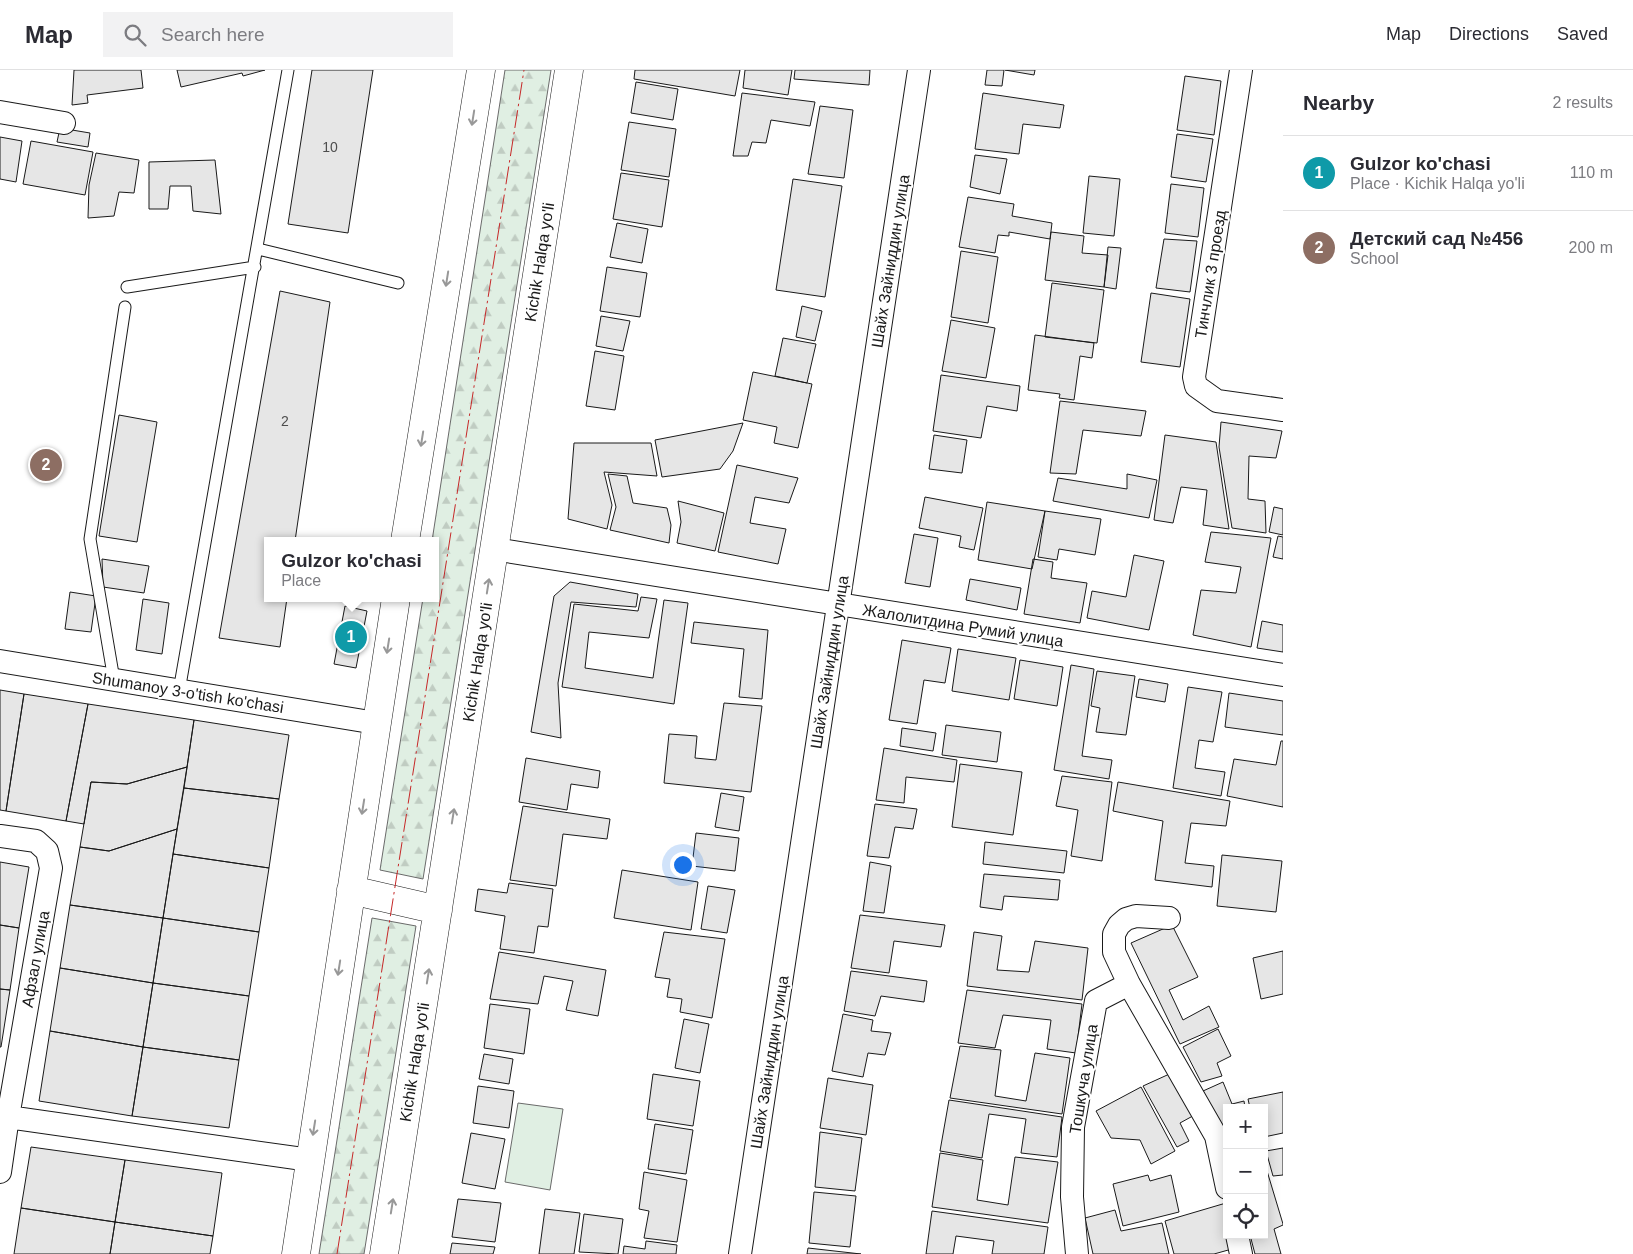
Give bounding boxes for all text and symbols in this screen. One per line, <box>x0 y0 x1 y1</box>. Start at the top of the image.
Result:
search box <box>103 12 453 57</box>
text: Map <box>25 21 73 48</box>
icon: search <box>121 21 149 49</box>
text: Search here <box>161 24 265 45</box>
text: Map <box>1386 24 1421 44</box>
text: Directions <box>1449 24 1529 44</box>
text: Saved <box>1557 24 1608 44</box>
text: Nearby <box>1303 91 1374 114</box>
text: 2 results <box>1553 94 1613 111</box>
one-way arrow <box>468 110 478 126</box>
house number: 10 <box>322 139 338 155</box>
text: Gulzor ko'chasi <box>1350 153 1491 174</box>
text: 1 <box>1315 164 1323 181</box>
text: 110 m <box>1570 164 1613 181</box>
street label: Шайх Зайниддин улица <box>868 173 913 349</box>
text: Place · Kichik Halqa yo'li <box>1350 175 1525 192</box>
street label: Kichik Halqa yo'li <box>522 201 557 323</box>
street label: Тинчлик 3 проезд <box>1192 208 1229 339</box>
text: Детский сад №456 <box>1350 228 1523 249</box>
text: 2 <box>1315 239 1323 256</box>
text: 200 m <box>1569 239 1613 256</box>
text: School <box>1350 250 1399 267</box>
one-way arrow <box>442 270 452 286</box>
house number: 2 <box>281 413 289 429</box>
one-way arrow <box>416 431 426 447</box>
pin: 2 <box>30 446 62 484</box>
popup <box>264 537 439 602</box>
text: Gulzor ko'chasi <box>281 550 422 571</box>
text: Place <box>281 572 321 589</box>
street label: Шайх Зайниддин улица <box>807 574 852 750</box>
one-way arrow <box>484 578 494 594</box>
street label: Kichik Halqa yo'li <box>460 601 495 723</box>
street label: Жалолитдина Румий улица <box>861 601 1065 650</box>
pin: 1 <box>335 618 367 656</box>
one-way arrow <box>383 638 393 654</box>
street label: Shumanoy 3-o'tish ko'chasi <box>91 669 285 716</box>
one-way arrow <box>358 799 368 815</box>
one-way arrow <box>448 808 458 824</box>
your location <box>670 852 696 878</box>
street label: Афзал улица <box>19 909 52 1009</box>
one-way arrow <box>334 959 344 975</box>
one-way arrow <box>423 968 433 984</box>
street label: Шайх Зайниддин улица <box>747 974 792 1150</box>
street label: Kichik Halqa yo'li <box>397 1001 432 1123</box>
street label: Тошкуча улица <box>1066 1023 1101 1135</box>
map controls <box>1223 1104 1268 1239</box>
button: + <box>1223 1104 1268 1149</box>
one-way arrow <box>309 1120 319 1136</box>
button: − <box>1223 1149 1268 1194</box>
button: locate <box>1223 1194 1268 1239</box>
one-way arrow <box>387 1198 397 1214</box>

